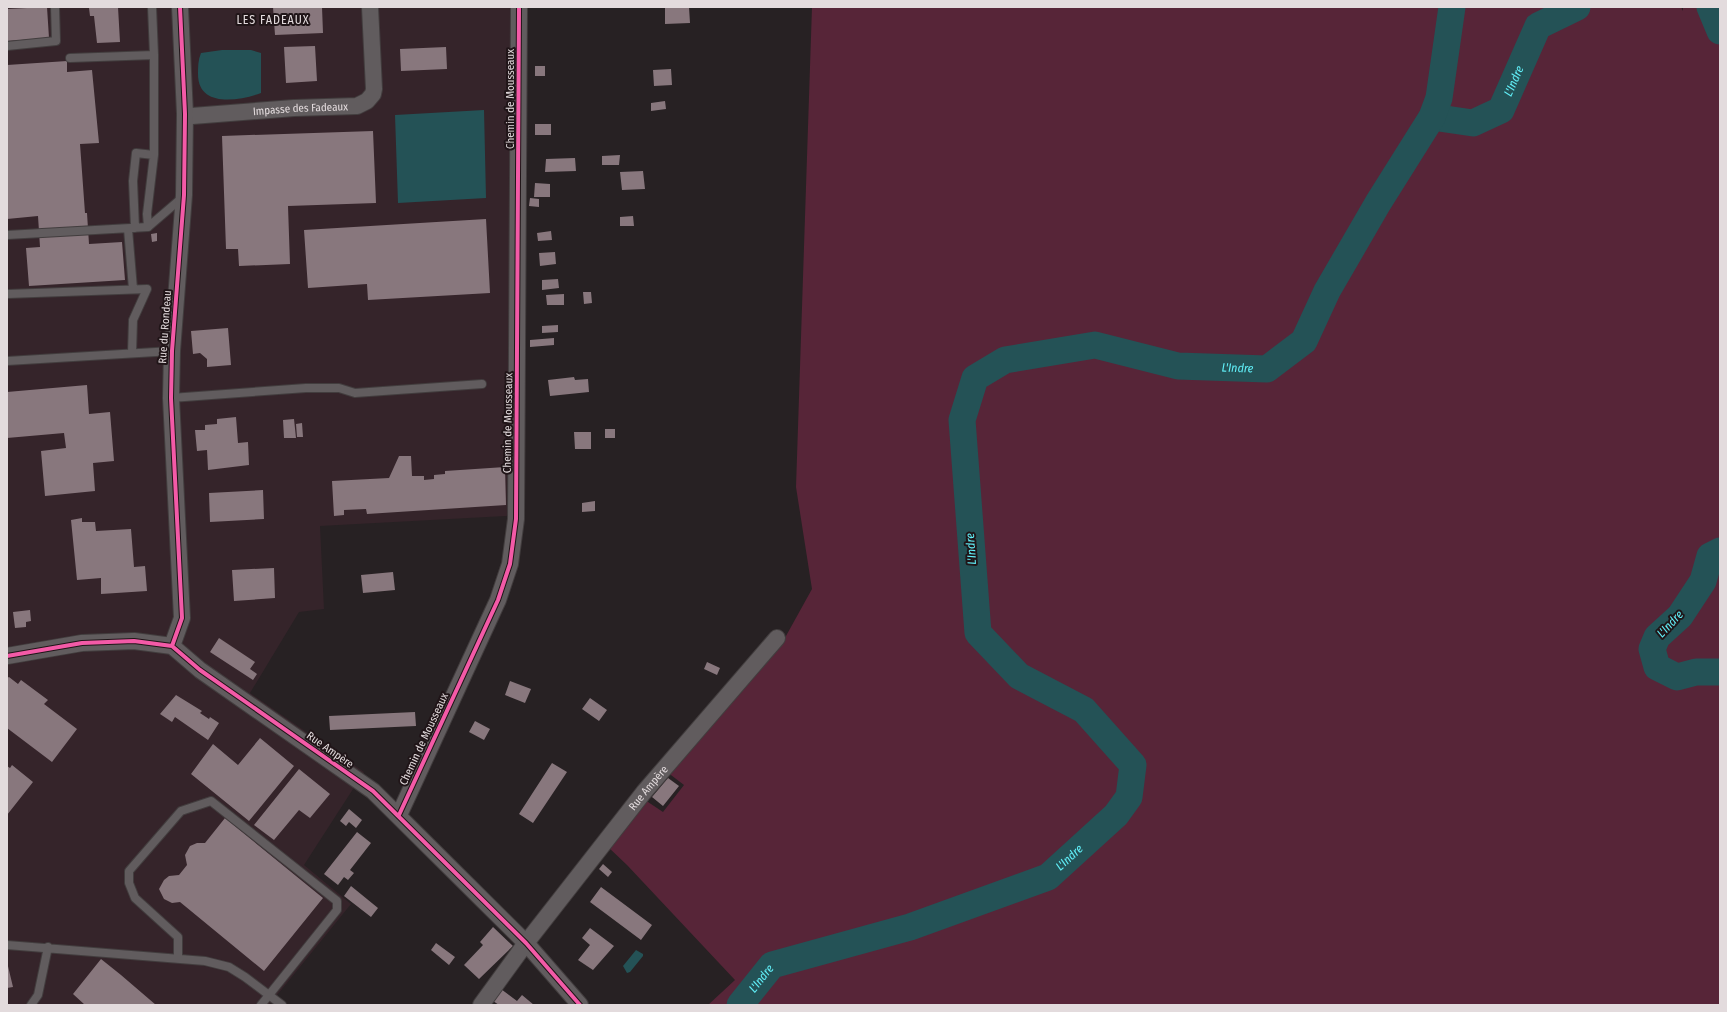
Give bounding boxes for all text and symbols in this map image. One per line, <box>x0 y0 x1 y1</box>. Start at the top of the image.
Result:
district label: LES FADEAUX <box>236 13 310 27</box>
street label: Chemin de Mousseaux <box>504 49 517 149</box>
water label: L'Indre <box>1501 63 1527 98</box>
street label: Impasse des Fadeaux <box>252 100 348 118</box>
street label: Rue du Rondeau <box>156 290 174 364</box>
water label: L'Indre <box>1221 360 1254 376</box>
street label: Chemin de Mousseaux <box>501 373 515 473</box>
water label: L'Indre <box>963 532 979 565</box>
water label: L'Indre <box>1654 607 1686 640</box>
street label: Chemin de Mousseaux <box>397 691 451 787</box>
street label: Rue Ampère <box>304 729 356 771</box>
street label: Rue Ampère <box>626 763 670 813</box>
water label: L'Indre <box>1053 841 1086 873</box>
water label: L'Indre <box>746 961 777 995</box>

